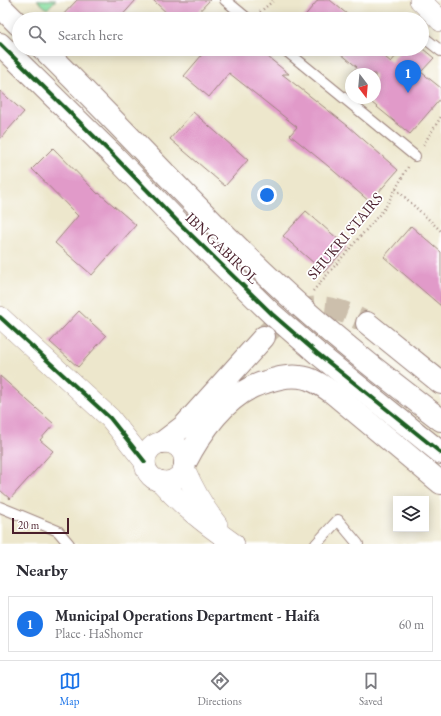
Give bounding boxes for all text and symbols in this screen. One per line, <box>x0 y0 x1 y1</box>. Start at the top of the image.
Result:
search box <box>12 12 429 56</box>
icon: search <box>26 23 48 45</box>
text: Search here <box>58 25 123 44</box>
pin: 1 <box>395 60 421 93</box>
north arrow <box>345 68 381 104</box>
your location <box>257 185 277 205</box>
street label: SHUKRI STAIRS <box>303 188 387 283</box>
street label: IBN GABIROL <box>182 208 263 288</box>
map controls <box>393 496 429 532</box>
button: layers <box>393 496 429 532</box>
scale bar <box>12 516 69 535</box>
text: 20 m <box>18 518 39 532</box>
text: Nearby <box>16 559 68 581</box>
text: Municipal Operations Department - Haifa <box>55 606 320 625</box>
text: 1 <box>27 616 33 633</box>
text: 60 m <box>399 616 424 633</box>
text: Place · HaShomer <box>55 625 143 642</box>
tab: Map <box>59 670 81 708</box>
tab: Directions <box>198 670 242 708</box>
tab: Saved <box>359 670 382 708</box>

